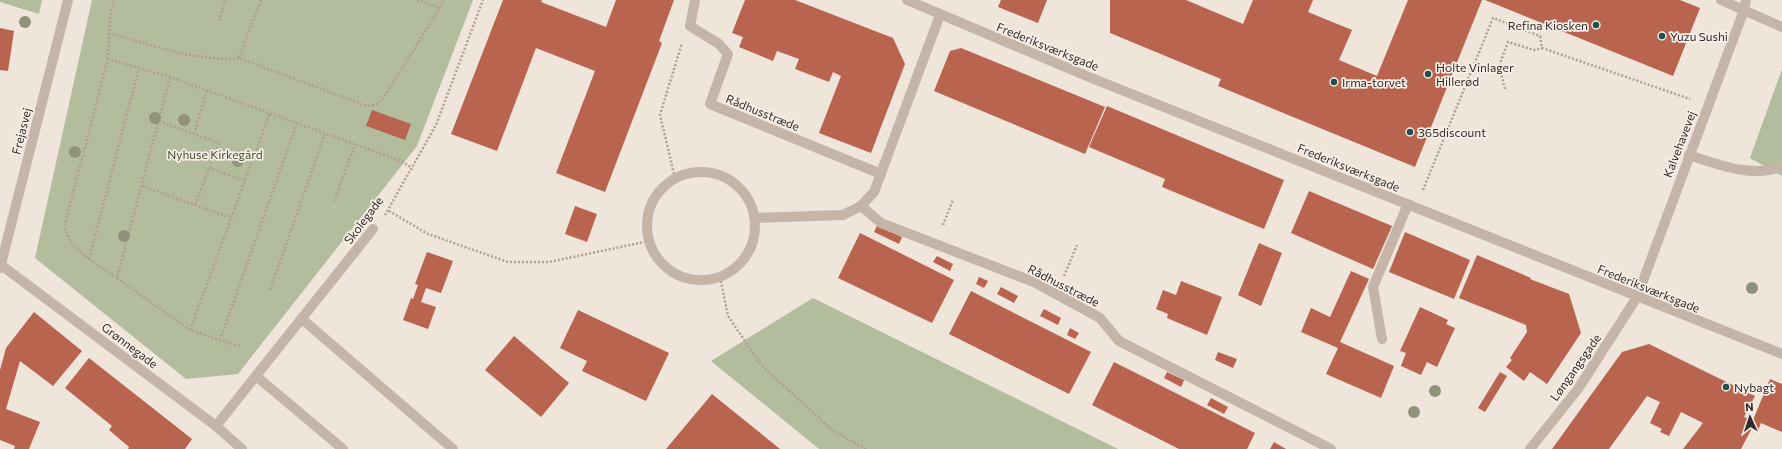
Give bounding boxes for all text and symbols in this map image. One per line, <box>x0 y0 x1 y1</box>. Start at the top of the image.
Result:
place label: Refina Kiosken <box>1508 18 1588 32</box>
street label: Frederiksværksgade <box>995 19 1101 73</box>
marker: Refina Kiosken <box>1591 20 1601 30</box>
place label: Yuzu Sushi <box>1670 29 1728 43</box>
marker: Yuzu Sushi <box>1657 31 1667 41</box>
place label: Holte Vinlager Hillerød <box>1436 60 1514 88</box>
marker: Holte Vinlager Hillerød <box>1423 69 1433 79</box>
place label: Irma-torvet <box>1342 75 1406 89</box>
marker: Irma-torvet <box>1329 77 1339 87</box>
street label: Rådhusstræde <box>724 91 802 133</box>
street label: Frejasvej <box>8 106 34 156</box>
street label: Kalvehavevej <box>1660 109 1698 179</box>
place label: 365discount <box>1418 125 1486 139</box>
marker: 365discount <box>1405 127 1415 137</box>
street label: Frederiksværksgade <box>1296 140 1402 194</box>
park label: Nyhuse Kirkegård <box>167 147 263 161</box>
street label: Skolegade <box>341 194 385 246</box>
street label: Rådhusstræde <box>1026 261 1102 309</box>
street label: Frederiksværksgade <box>1596 261 1702 315</box>
street label: Grønnegade <box>99 319 161 371</box>
street label: Løngangsgade <box>1547 331 1603 403</box>
place label: Nybagt <box>1734 380 1774 394</box>
marker: Nybagt <box>1721 382 1731 392</box>
north arrow <box>1730 397 1770 437</box>
text: N <box>1745 400 1754 413</box>

